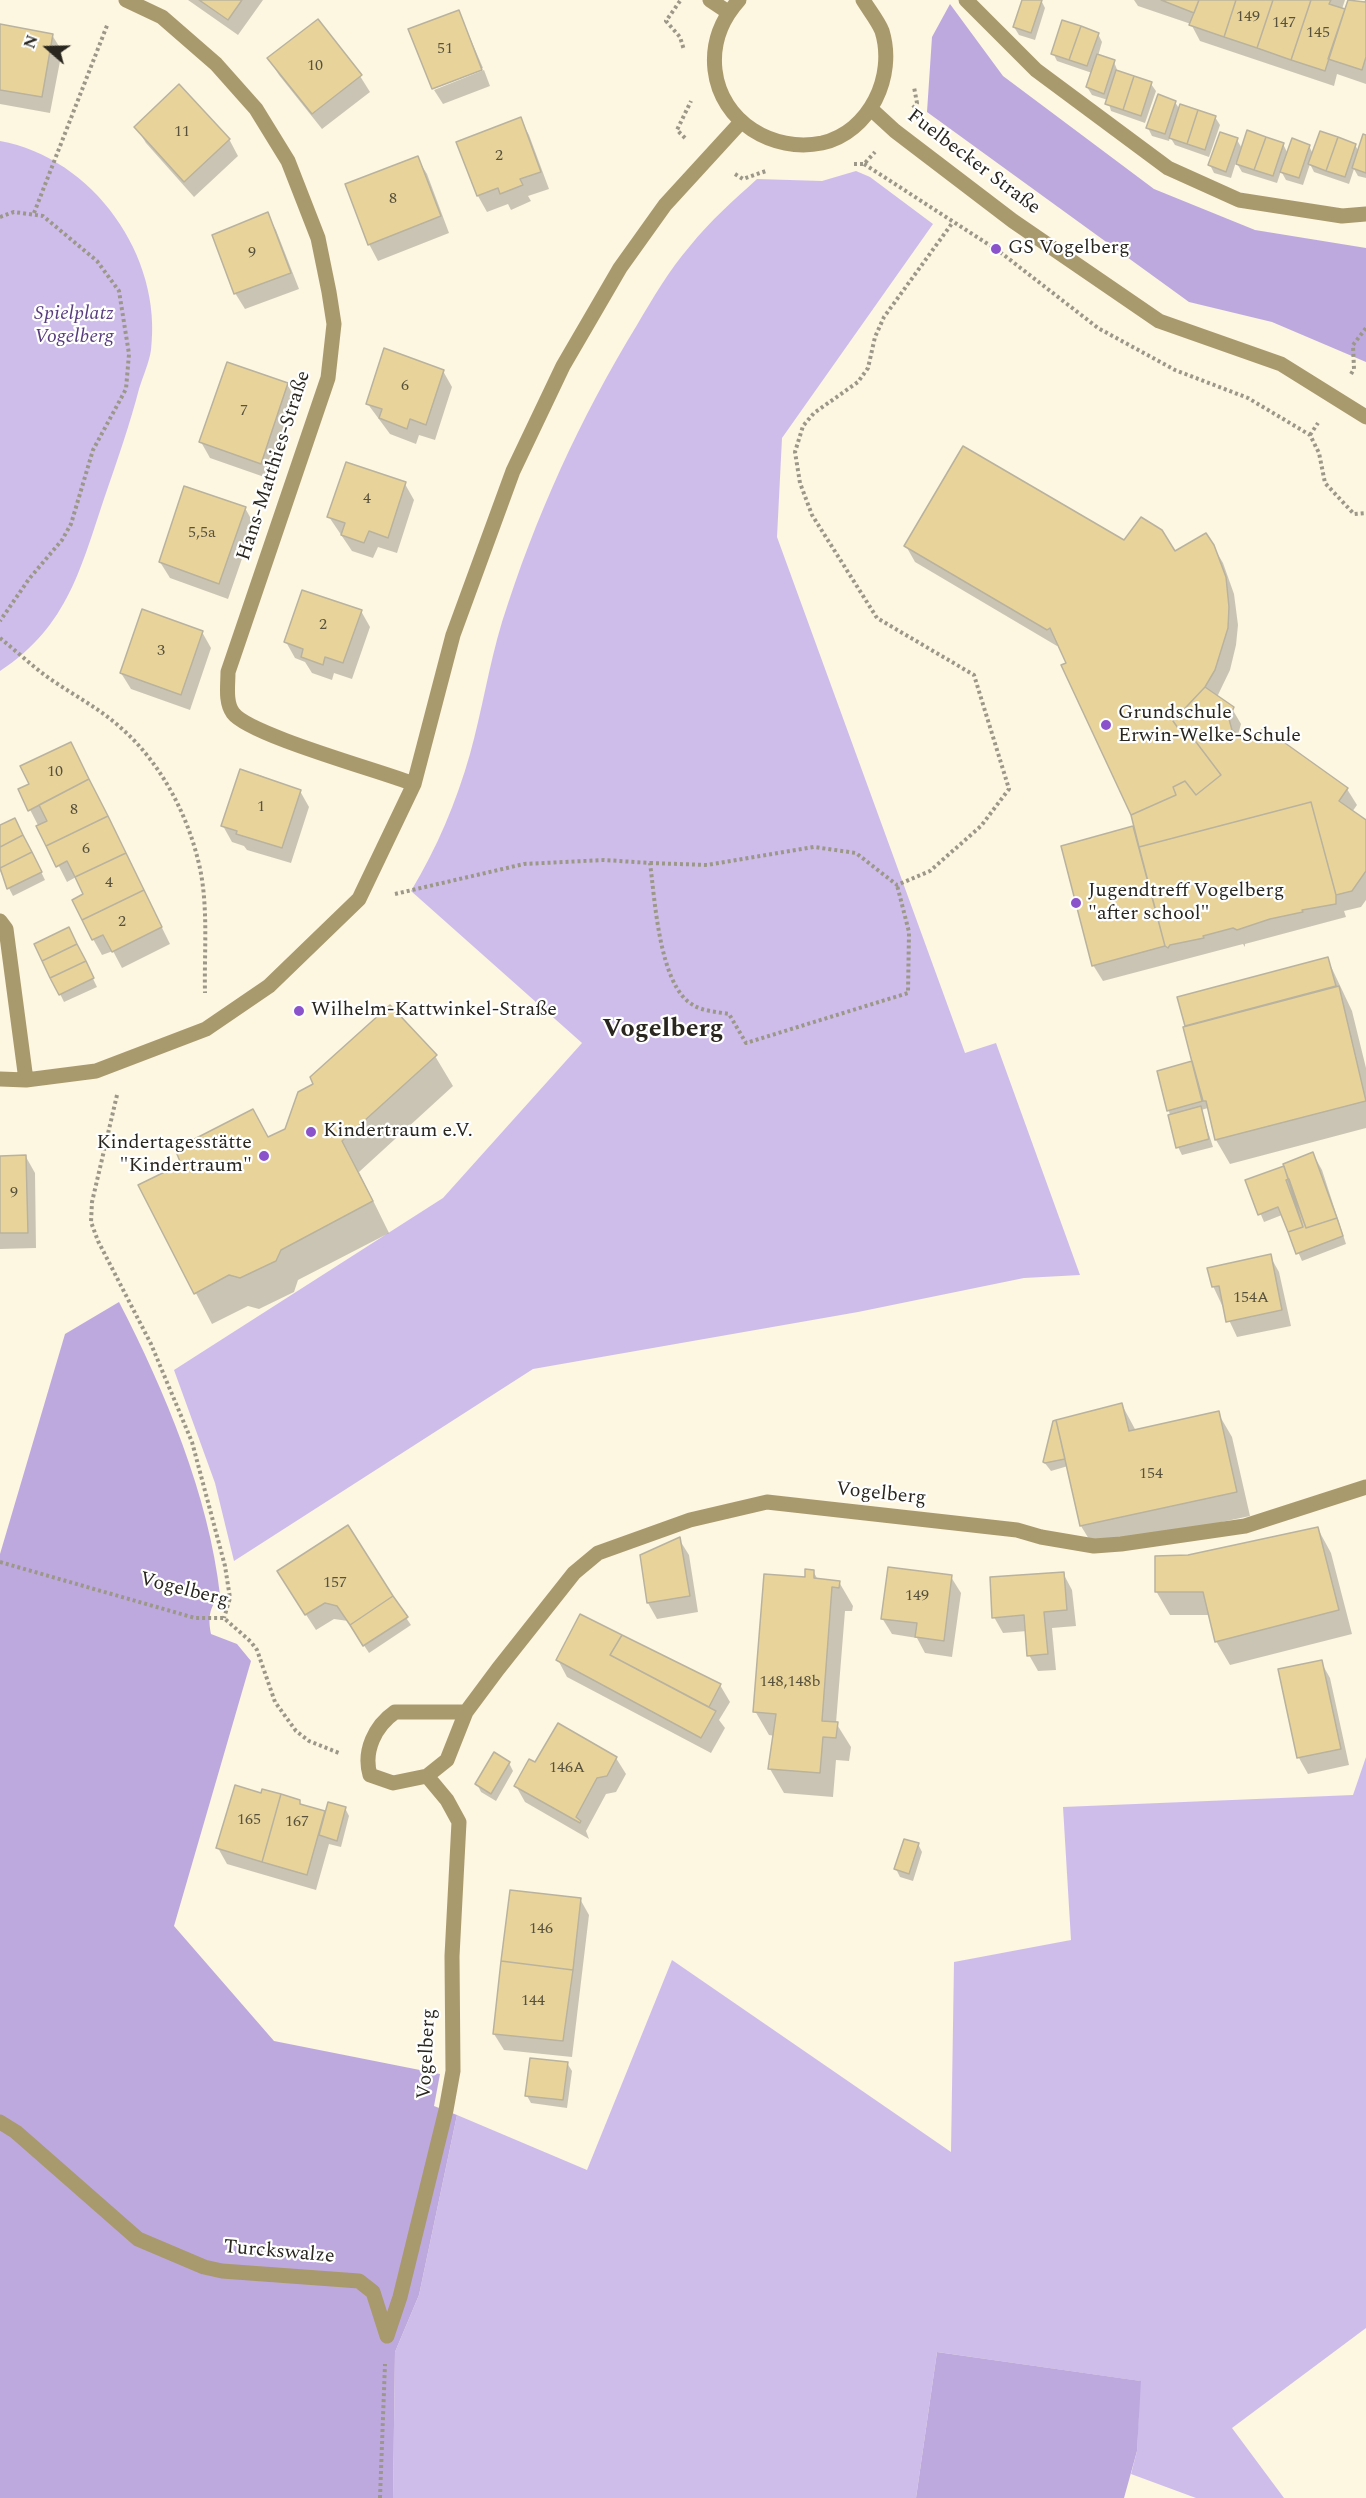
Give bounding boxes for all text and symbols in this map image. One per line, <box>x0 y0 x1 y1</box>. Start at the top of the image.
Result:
house number: 149 <box>1236 8 1260 28</box>
house number: 147 <box>1272 14 1296 34</box>
north arrow <box>18 18 78 78</box>
house number: 145 <box>1306 24 1330 44</box>
text: N <box>18 32 45 52</box>
house number: 51 <box>437 40 453 60</box>
house number: 10 <box>307 57 323 77</box>
street label: Fuelbecker Straße <box>902 105 1044 221</box>
house number: 11 <box>174 123 190 143</box>
house number: 2 <box>495 147 503 167</box>
house number: 8 <box>389 190 397 210</box>
place label: GS Vogelberg <box>1008 237 1130 261</box>
marker: GS Vogelberg <box>989 242 1003 256</box>
house number: 9 <box>248 244 256 264</box>
park label: Spielplatz Vogelberg <box>34 303 114 350</box>
street label: Hans-Matthies-Straße <box>233 368 317 564</box>
house number: 6 <box>401 377 409 397</box>
house number: 7 <box>240 402 248 422</box>
house number: 4 <box>363 490 371 510</box>
house number: 5,5a <box>188 524 216 544</box>
house number: 2 <box>319 616 327 636</box>
house number: 3 <box>157 642 165 662</box>
place label: Grundschule Erwin-Welke-Schule <box>1118 702 1301 749</box>
marker: Grundschule Erwin-Welke-Schule <box>1099 718 1113 732</box>
house number: 10 <box>47 763 63 783</box>
house number: 1 <box>257 798 265 818</box>
house number: 8 <box>70 801 78 821</box>
house number: 6 <box>82 840 90 860</box>
house number: 4 <box>105 874 113 894</box>
place label: Jugendtreff Vogelberg "after school" <box>1088 880 1284 927</box>
marker: Jugendtreff Vogelberg "after school" <box>1069 896 1083 910</box>
house number: 2 <box>118 913 126 933</box>
place label: Wilhelm-Kattwinkel-Straße <box>311 999 557 1023</box>
marker: Wilhelm-Kattwinkel-Straße <box>292 1004 306 1018</box>
district label: Vogelberg <box>602 1015 724 1047</box>
place label: Kindertraum e.V. <box>323 1120 473 1144</box>
marker: Kindertraum e.V. <box>304 1125 318 1139</box>
place label: Kindertagesstätte "Kindertraum" <box>96 1132 252 1179</box>
marker: Kindertagesstätte "Kindertraum" <box>257 1149 271 1163</box>
house number: 9 <box>10 1184 18 1204</box>
house number: 154A <box>1233 1289 1269 1309</box>
house number: 154 <box>1139 1465 1163 1485</box>
street label: Vogelberg <box>835 1478 927 1512</box>
street label: Vogelberg <box>137 1568 231 1614</box>
house number: 157 <box>323 1574 347 1594</box>
house number: 149 <box>905 1587 929 1607</box>
house number: 148,148b <box>760 1673 820 1693</box>
house number: 146A <box>549 1759 585 1779</box>
house number: 165 <box>237 1811 261 1831</box>
house number: 167 <box>285 1813 309 1833</box>
house number: 146 <box>529 1920 553 1940</box>
house number: 144 <box>521 1992 545 2012</box>
street label: Vogelberg <box>414 2008 442 2100</box>
street label: Turckswalze <box>223 2236 335 2270</box>

